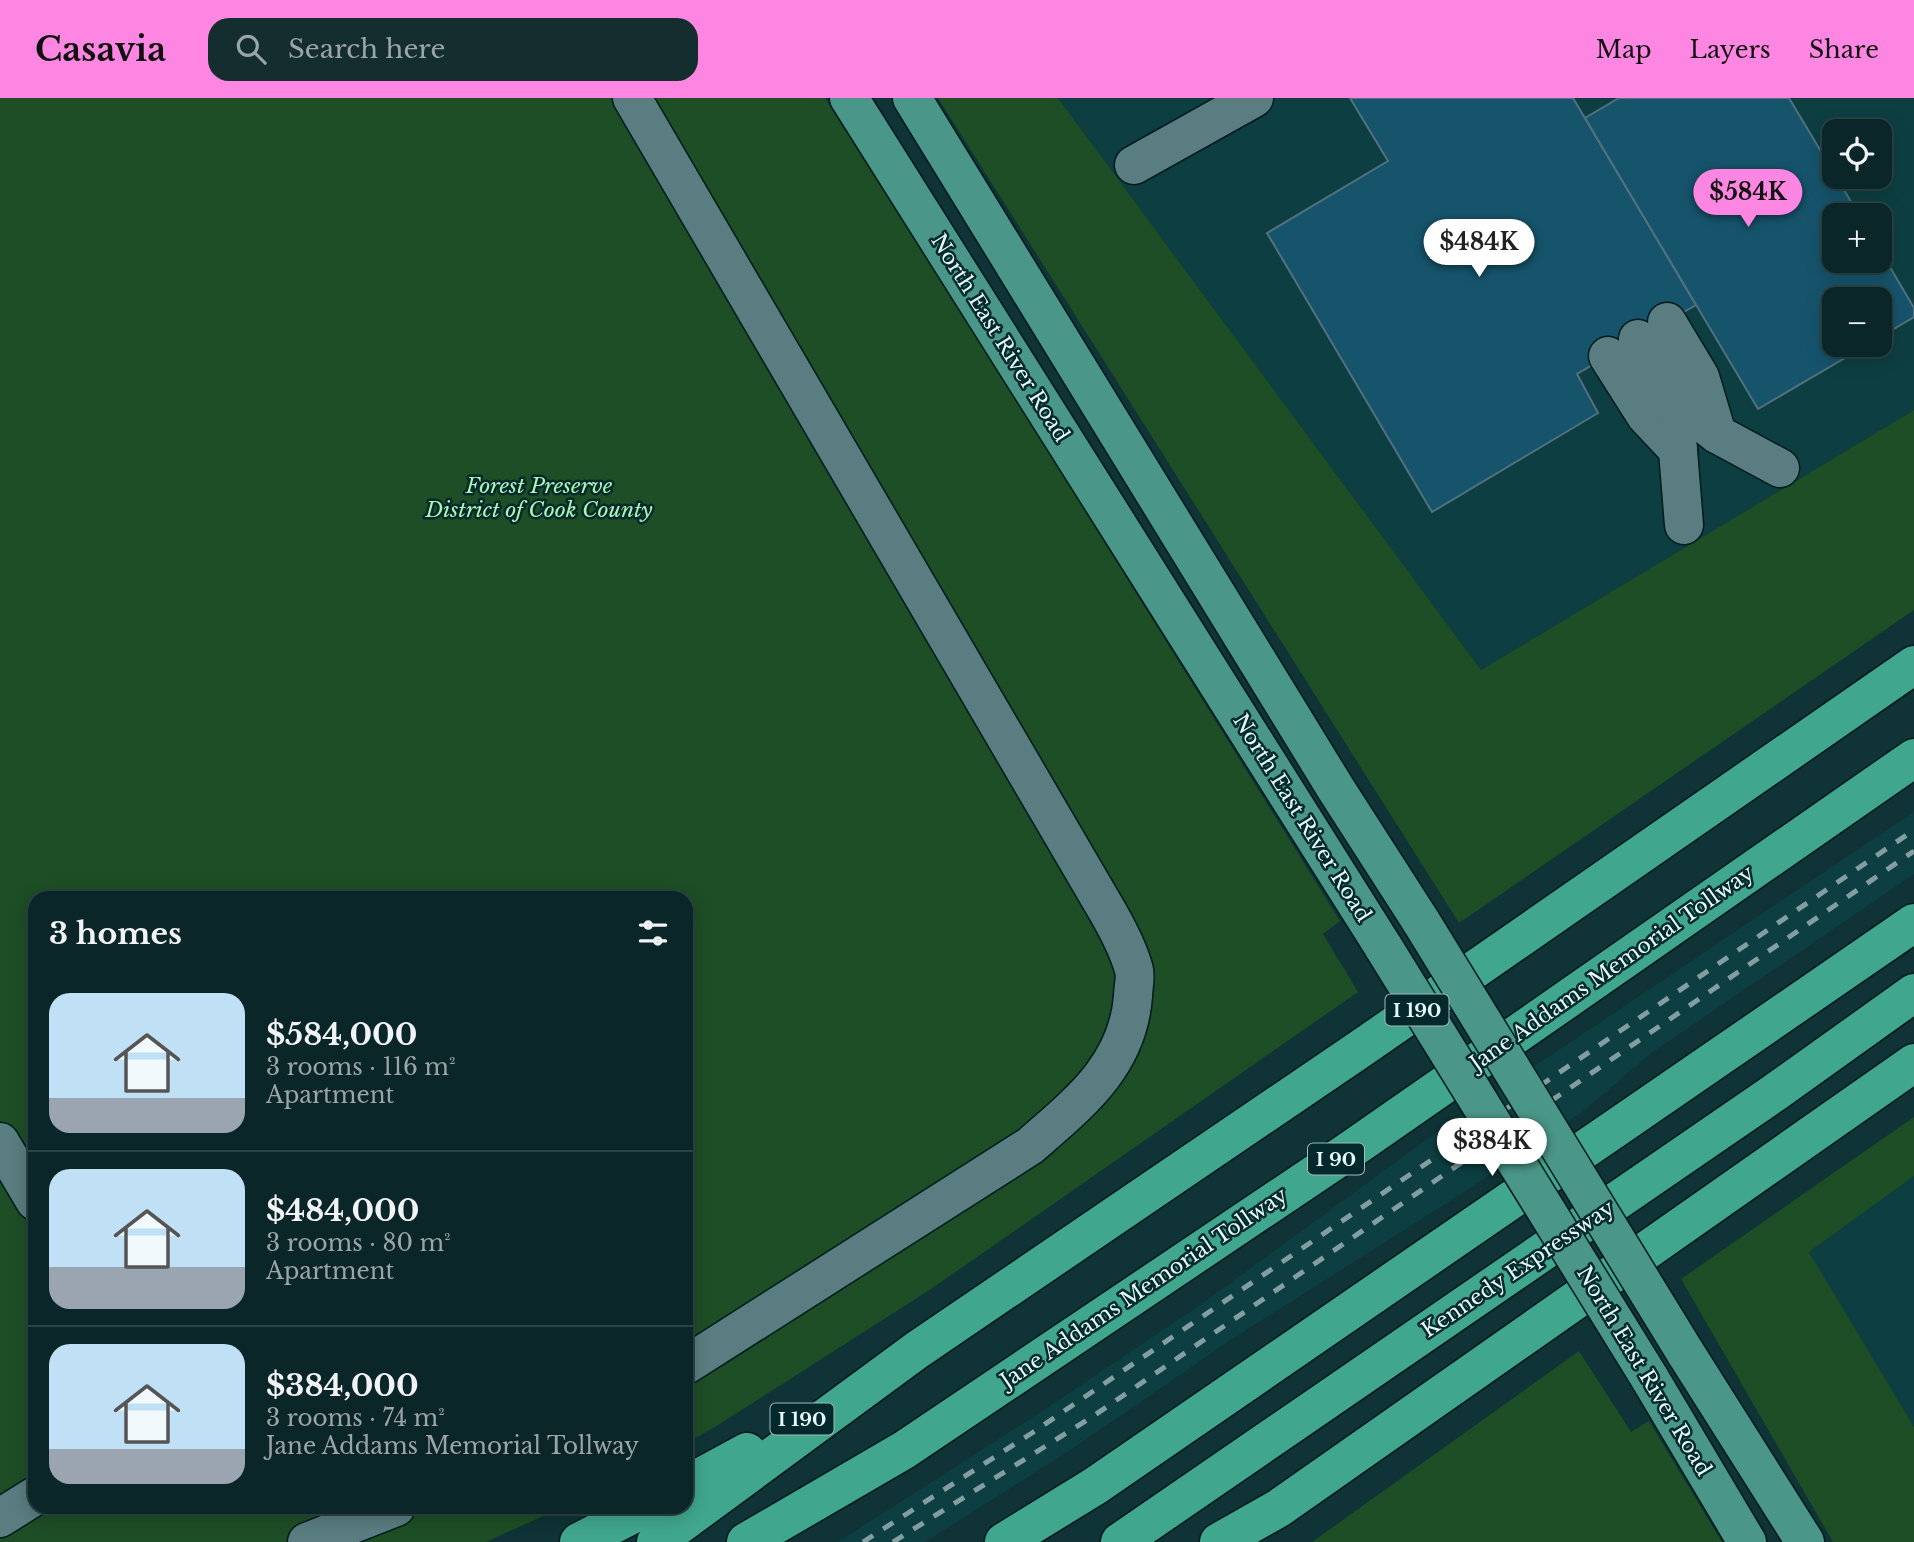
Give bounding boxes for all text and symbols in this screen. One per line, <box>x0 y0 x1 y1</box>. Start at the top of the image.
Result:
search box <box>208 18 698 81</box>
text: Casavia <box>35 29 166 70</box>
icon: search <box>232 30 270 68</box>
text: Search here <box>288 33 445 65</box>
text: Map <box>1596 35 1652 64</box>
text: Layers <box>1690 35 1771 64</box>
text: Share <box>1809 35 1879 64</box>
map controls <box>1822 119 1892 357</box>
button: locate <box>1822 119 1892 189</box>
pin: $584K <box>1699 170 1797 229</box>
text: $584K <box>1709 178 1787 206</box>
button: + <box>1822 203 1892 273</box>
pin: $484K <box>1430 220 1528 279</box>
text: $484K <box>1440 228 1518 256</box>
street label: North East River Road <box>925 229 1075 447</box>
button: − <box>1822 287 1892 357</box>
park label: Forest Preserve District of Cook County <box>424 473 653 523</box>
street label: North East River Road <box>1227 709 1377 927</box>
street label: Jane Addams Memorial Tollway <box>1463 859 1759 1078</box>
icon: filters <box>634 914 672 952</box>
text: 3 homes <box>49 915 182 952</box>
road number: I 190 <box>1386 994 1448 1026</box>
text: $584,000 <box>266 1016 417 1053</box>
icon: home <box>105 1021 189 1105</box>
text: 3 rooms · 116 m² <box>266 1053 456 1081</box>
text: Apartment <box>266 1081 394 1109</box>
pin: $384K <box>1443 1118 1541 1178</box>
text: $384K <box>1453 1127 1531 1155</box>
road number: I 90 <box>1308 1144 1364 1175</box>
street label: Jane Addams Memorial Tollway <box>993 1182 1293 1396</box>
text: $484,000 <box>266 1192 419 1229</box>
street label: Kennedy Expressway <box>1417 1194 1620 1343</box>
icon: home <box>105 1197 189 1281</box>
text: 3 rooms · 80 m² <box>266 1229 451 1257</box>
text: Apartment <box>266 1257 394 1285</box>
street label: North East River Road <box>1571 1261 1717 1481</box>
text: $384,000 <box>266 1367 419 1404</box>
icon: home <box>105 1372 189 1456</box>
text: 3 rooms · 74 m² <box>266 1404 445 1432</box>
road number: I 190 <box>770 1404 834 1434</box>
text: Jane Addams Memorial Tollway <box>266 1432 639 1460</box>

